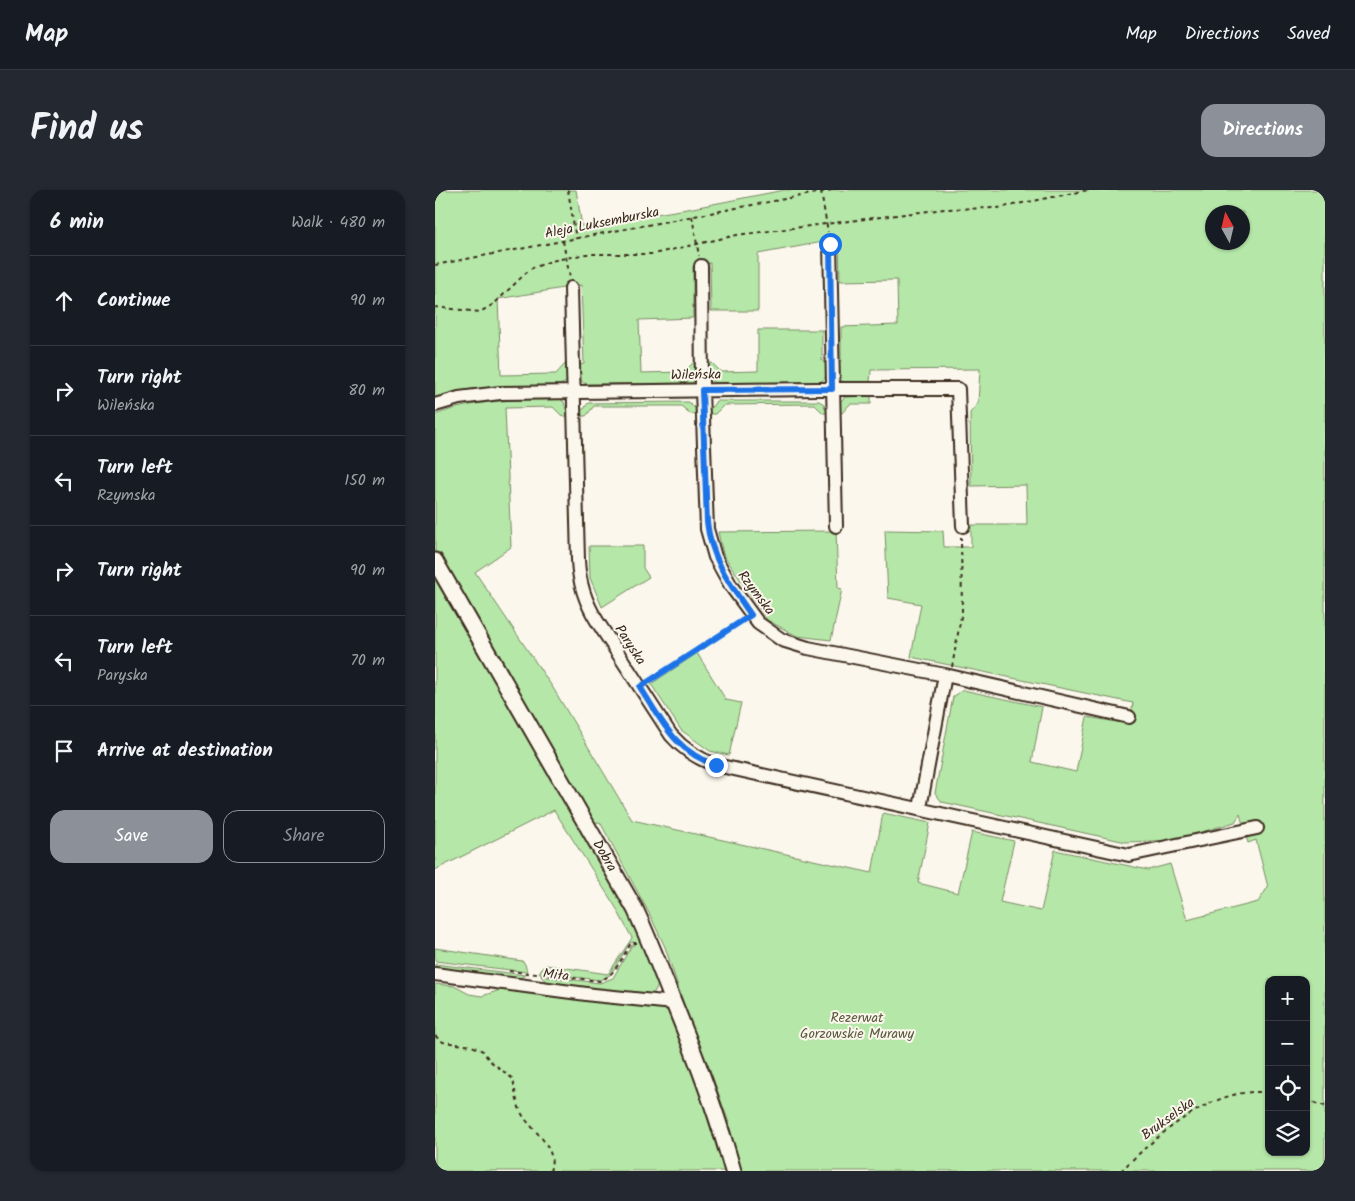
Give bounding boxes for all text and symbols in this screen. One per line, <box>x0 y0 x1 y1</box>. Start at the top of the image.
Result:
text: Map <box>25 15 68 54</box>
text: Map <box>1125 20 1157 49</box>
text: Directions <box>1185 20 1259 49</box>
text: Saved <box>1287 20 1330 49</box>
text: Find us <box>30 102 143 158</box>
button: Directions <box>1201 104 1325 157</box>
street label: Aleja Luksemburska <box>543 201 661 245</box>
north arrow <box>1205 205 1250 250</box>
text: 6 min <box>50 206 104 239</box>
text: Walk · 480 m <box>291 210 385 235</box>
route start <box>819 233 842 256</box>
text: Continue <box>97 286 170 316</box>
icon: ahead <box>50 287 78 315</box>
text: 90 m <box>350 288 385 313</box>
text: Turn right <box>97 363 182 393</box>
street label: Wileńska <box>671 364 721 386</box>
icon: right <box>50 377 78 405</box>
text: 80 m <box>348 378 385 403</box>
text: Wileńska <box>97 393 155 418</box>
text: Turn left <box>97 453 172 483</box>
icon: left <box>50 467 78 495</box>
text: 150 m <box>344 468 385 493</box>
text: Rzymska <box>97 483 155 508</box>
text: Turn right <box>97 556 182 586</box>
icon: right <box>50 557 78 585</box>
text: 90 m <box>350 558 385 583</box>
street label: Rzymska <box>732 566 780 620</box>
street label: Paryska <box>609 620 651 670</box>
text: Turn left <box>97 633 172 663</box>
icon: left <box>50 647 78 675</box>
text: 70 m <box>350 648 385 673</box>
text: Paryska <box>97 663 148 688</box>
text: Arrive at destination <box>97 736 273 766</box>
icon: arrive <box>50 737 78 765</box>
route end <box>705 754 728 777</box>
button: Save <box>50 810 213 863</box>
button: Share <box>223 810 385 863</box>
street label: Dobra <box>586 836 622 876</box>
street label: Miła <box>542 962 570 988</box>
map controls <box>1265 976 1310 1156</box>
button: + <box>1265 976 1310 1021</box>
park label: Rezerwat Gorzowskie Murawy <box>800 1007 915 1045</box>
button: − <box>1265 1021 1310 1066</box>
button: locate <box>1265 1066 1310 1111</box>
street label: Brukselska <box>1137 1092 1199 1146</box>
button: layers <box>1265 1111 1310 1156</box>

